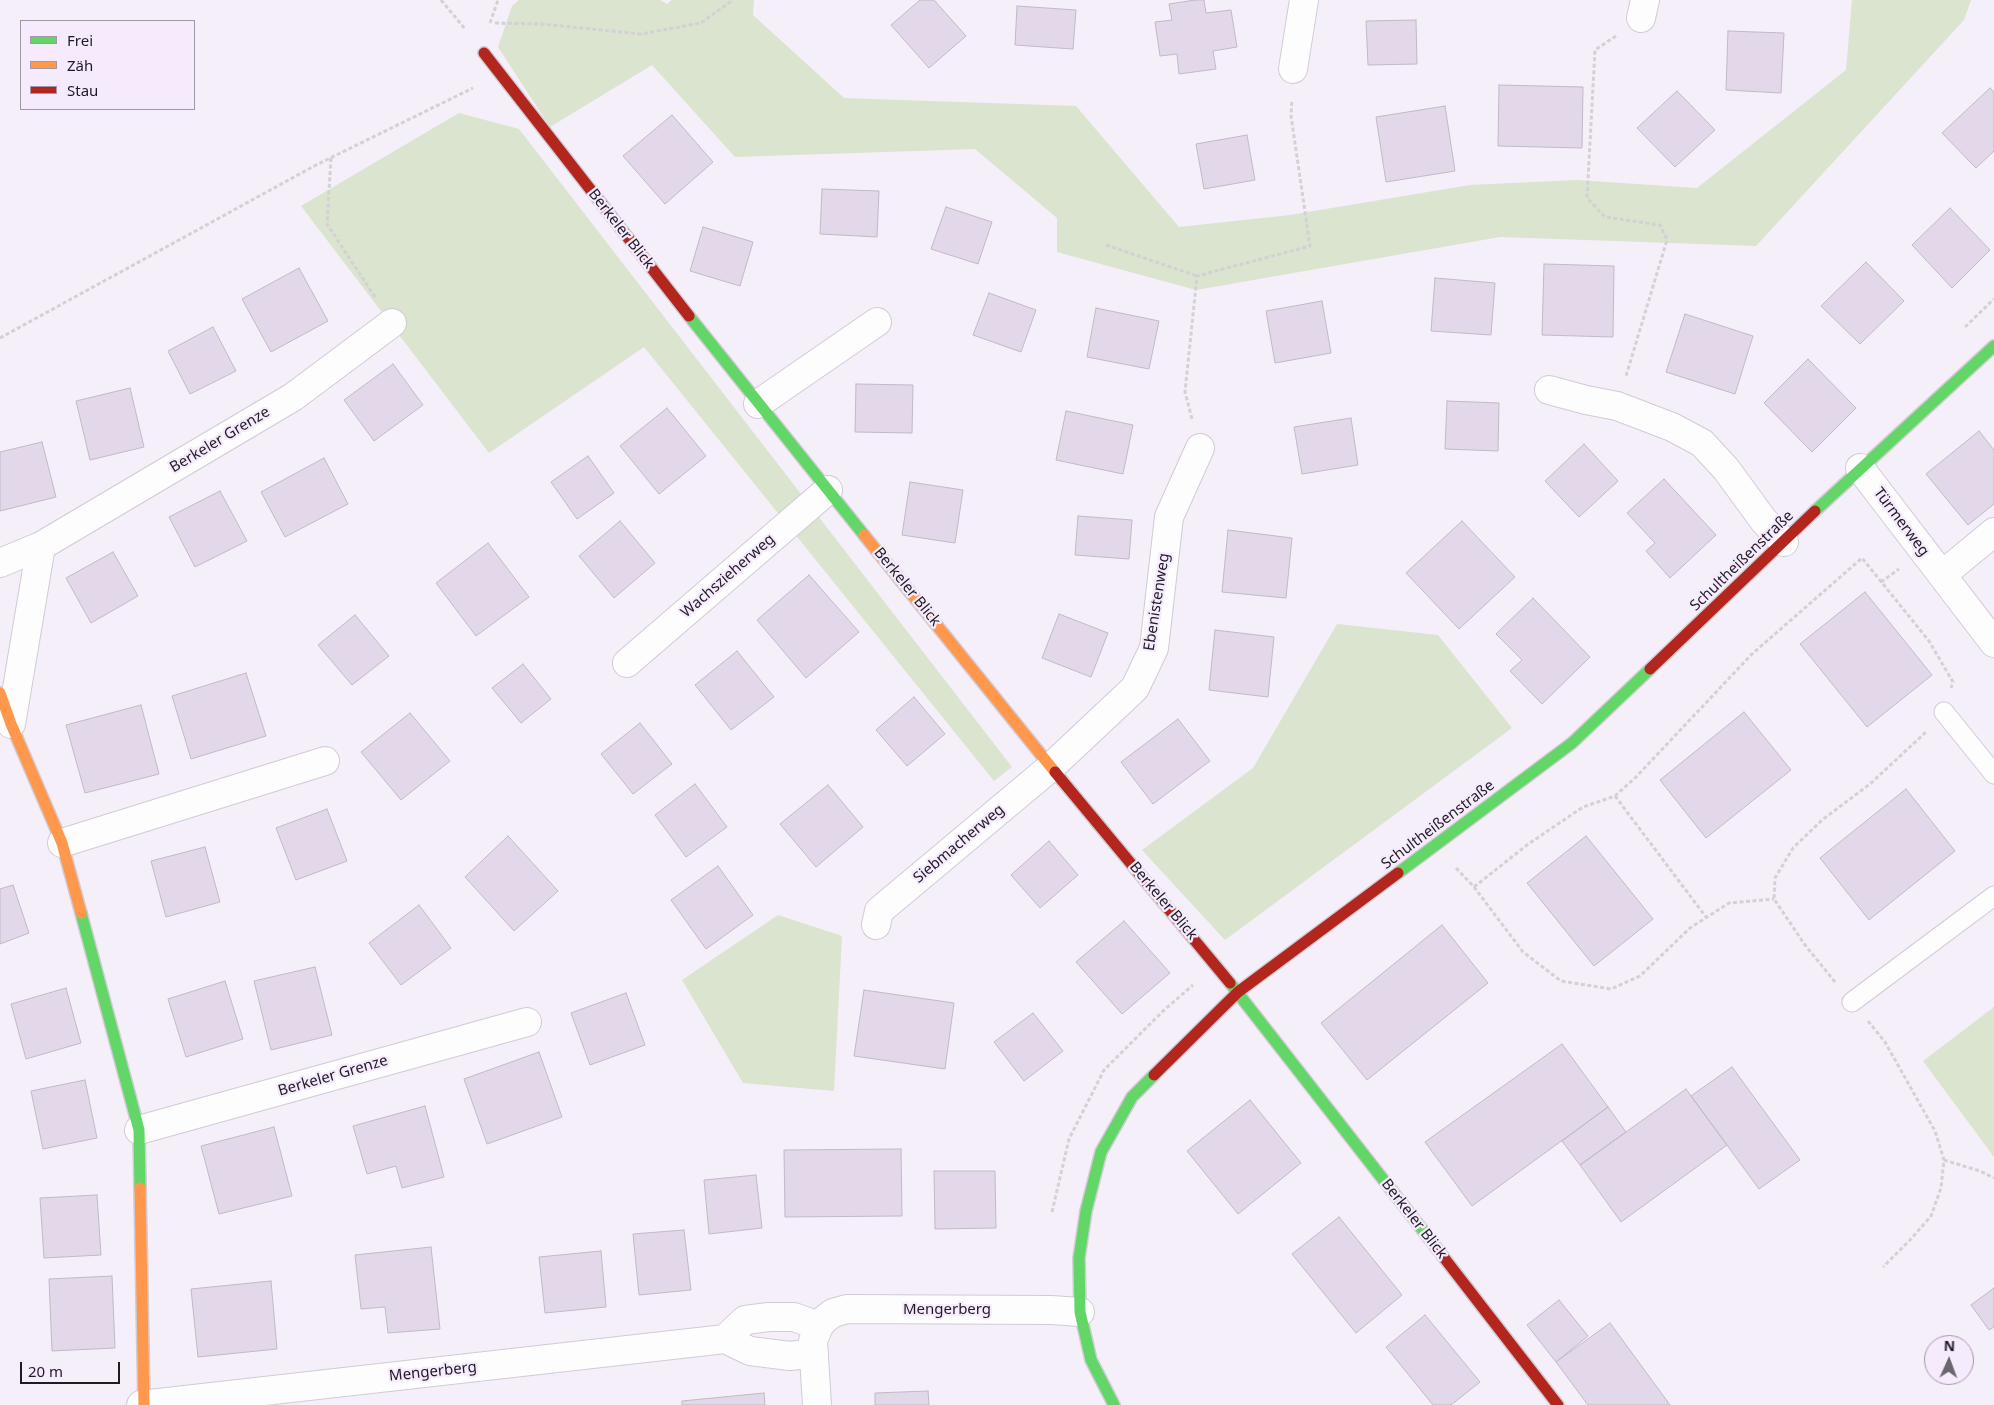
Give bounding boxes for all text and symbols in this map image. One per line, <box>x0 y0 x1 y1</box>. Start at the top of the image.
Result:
legend <box>20 20 195 110</box>
text: Frei <box>67 30 93 50</box>
text: Zäh <box>67 55 93 75</box>
text: Stau <box>67 80 98 100</box>
street label: Berkeler Blick <box>584 186 658 272</box>
street label: Berkeler Grenze <box>167 403 273 477</box>
street label: Türmerweg <box>1869 484 1933 560</box>
street label: Schultheißenstraße <box>1687 507 1797 615</box>
street label: Wachszieherweg <box>677 530 779 622</box>
street label: Berkeler Blick <box>870 544 944 630</box>
street label: Ebenistenweg <box>1140 552 1174 652</box>
street label: Schultheißenstraße <box>1378 777 1498 873</box>
street label: Siebmacherweg <box>910 801 1008 887</box>
street label: Berkeler Blick <box>1125 858 1201 944</box>
street label: Berkeler Grenze <box>276 1052 390 1100</box>
street label: Berkeler Blick <box>1377 1176 1451 1262</box>
street label: Mengerberg <box>903 1301 991 1319</box>
north arrow <box>1924 1335 1974 1385</box>
text: N <box>1943 1336 1956 1355</box>
scale bar <box>22 1352 122 1384</box>
street label: Mengerberg <box>388 1358 478 1386</box>
text: 20 m <box>28 1361 63 1381</box>

